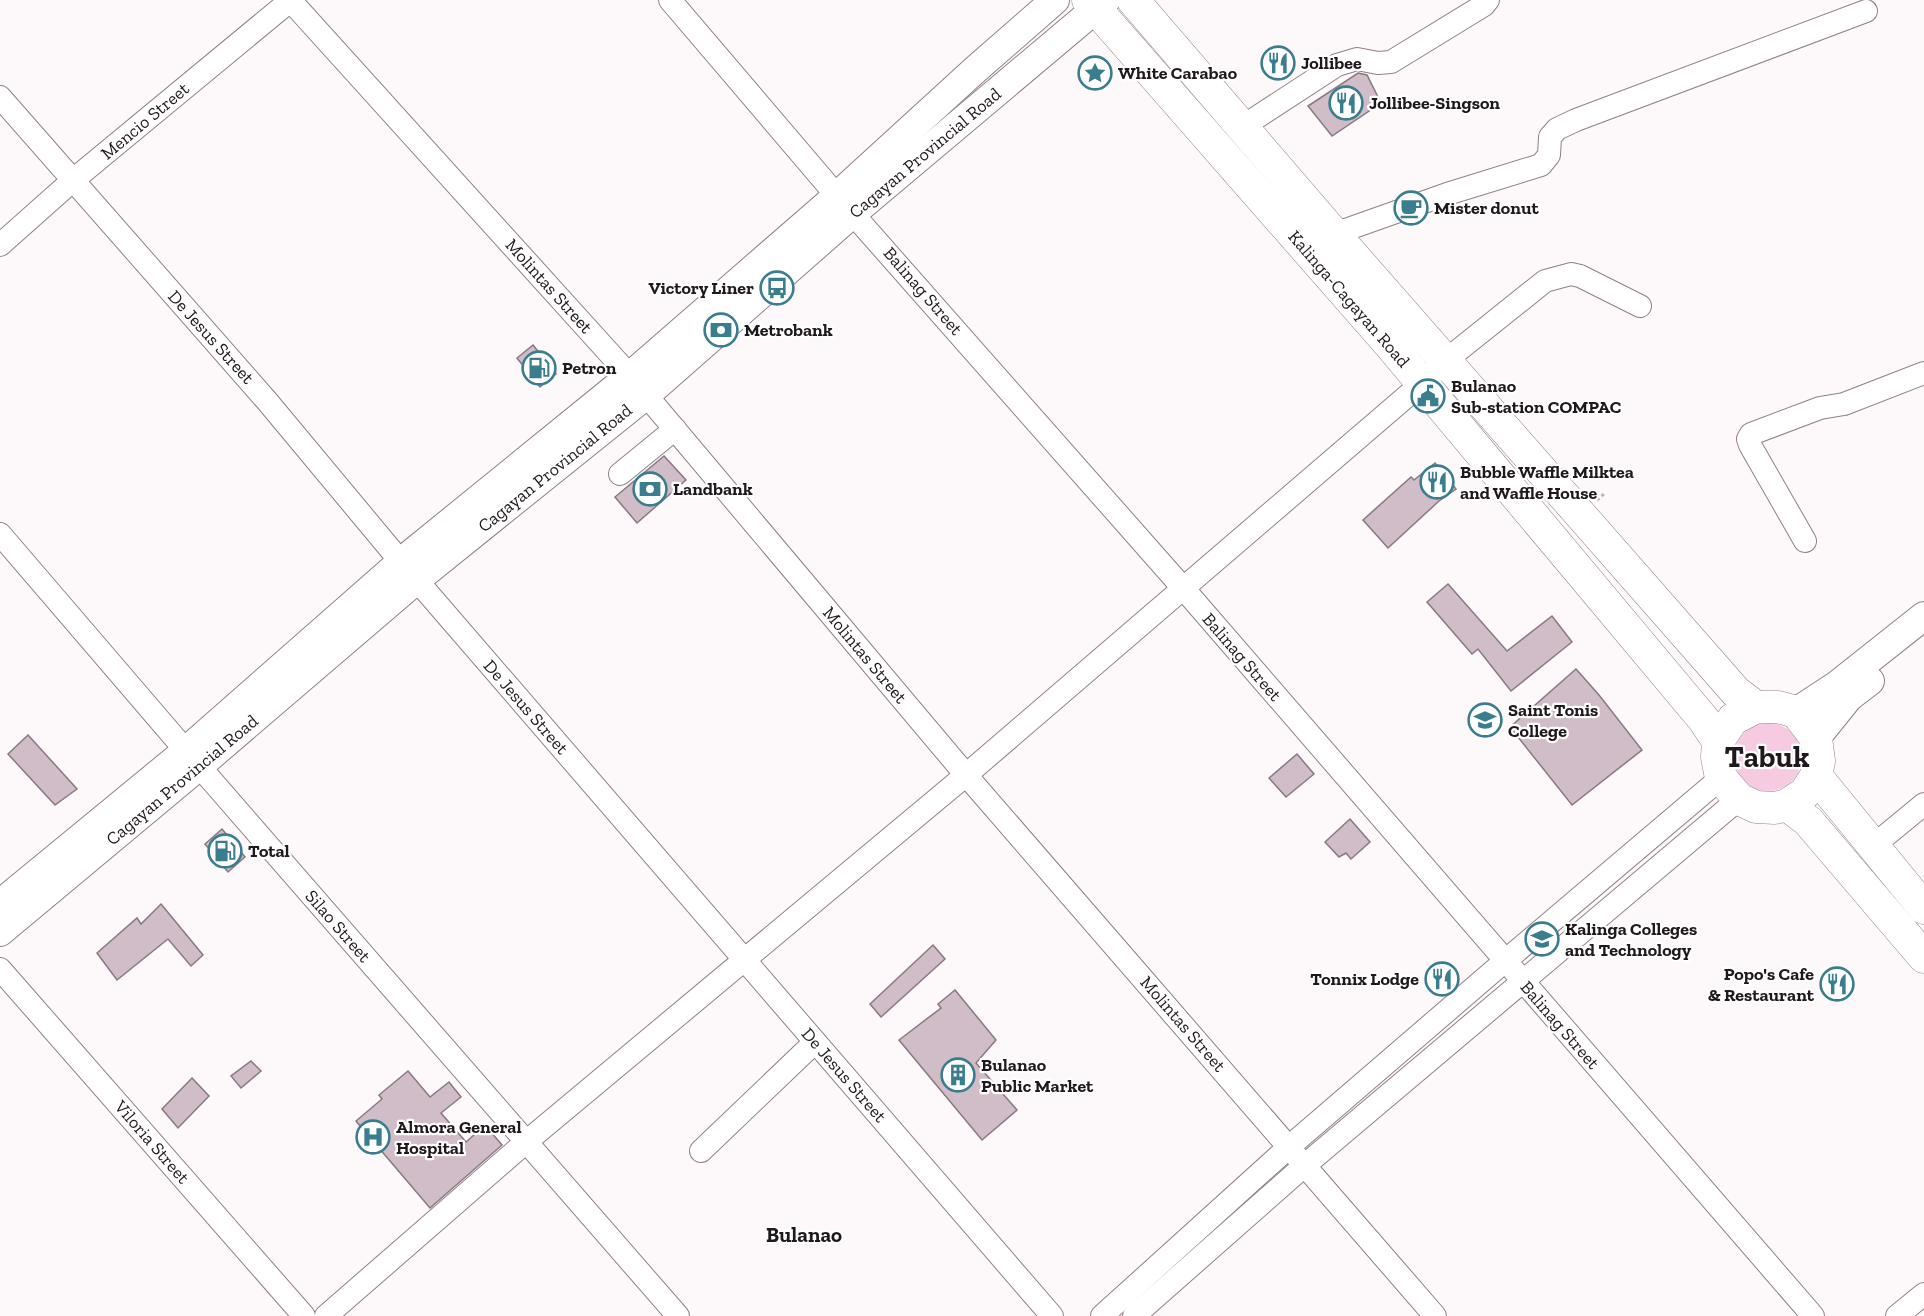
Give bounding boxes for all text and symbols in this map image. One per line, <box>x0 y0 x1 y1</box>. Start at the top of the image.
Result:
restaurant icon: Jollibee <box>1260 45 1296 81</box>
place label: Jollibee <box>1301 52 1362 74</box>
place icon: White Carabao <box>1077 55 1113 91</box>
place label: White Carabao <box>1118 62 1238 84</box>
street label: Mencio Street <box>96 78 194 164</box>
street label: Cagayan Provincial Road <box>844 83 1006 223</box>
restaurant icon: Jollibee-Singson <box>1328 85 1364 121</box>
place label: Jollibee-Singson <box>1369 92 1500 114</box>
cafe icon: Mister donut <box>1393 190 1429 226</box>
place label: Mister donut <box>1434 197 1539 219</box>
street label: Kalinga-Cagayan Road <box>1283 226 1415 372</box>
street label: Molintas Street <box>501 234 597 338</box>
street label: Balinag Street <box>879 242 968 340</box>
bus stop icon: Victory Liner <box>759 270 795 306</box>
place label: Victory Liner <box>649 277 754 299</box>
street label: De Jesus Street <box>163 286 259 389</box>
bank icon: Metrobank <box>703 312 739 348</box>
place label: Metrobank <box>744 319 833 341</box>
fuel station icon: Petron <box>521 350 557 386</box>
place label: Petron <box>562 357 617 379</box>
place label: Bulanao Sub-station COMPAC <box>1451 375 1621 418</box>
public building icon: Bulanao Sub-station COMPAC <box>1410 378 1446 414</box>
street label: Cagayan Provincial Road <box>474 399 637 537</box>
place label: Bubble Waffle Milktea and Waffle House <box>1460 461 1634 504</box>
restaurant icon: Bubble Waffle Milktea and Waffle House <box>1419 464 1455 500</box>
bank icon: Landbank <box>632 471 668 507</box>
place label: Landbank <box>673 478 753 500</box>
street label: Molintas Street <box>818 602 912 708</box>
street label: Balinag Street <box>1198 608 1287 706</box>
street label: De Jesus Street <box>479 655 573 759</box>
place label: Saint Tonis College <box>1508 699 1598 742</box>
school or university icon: Saint Tonis College <box>1467 702 1503 738</box>
street label: Cagayan Provincial Road <box>101 710 263 850</box>
district label: Tabuk <box>1725 739 1810 775</box>
fuel station icon: Total <box>207 833 243 869</box>
place label: Total <box>248 840 290 862</box>
street label: Silao Street <box>301 885 376 967</box>
place label: Kalinga Colleges and Technology <box>1565 918 1697 961</box>
school or university icon: Kalinga Colleges and Technology <box>1524 921 1560 957</box>
restaurant icon: Tonnix Lodge <box>1424 961 1460 997</box>
place label: Popo's Cafe & Restaurant <box>1708 963 1815 1006</box>
restaurant icon: Popo's Cafe & Restaurant <box>1819 966 1855 1002</box>
place label: Tonnix Lodge <box>1310 968 1419 990</box>
street label: Molintas Street <box>1135 972 1231 1077</box>
street label: Balinag Street <box>1516 976 1605 1074</box>
street label: De Jesus Street <box>797 1023 891 1127</box>
place label: Bulanao Public Market <box>981 1054 1094 1097</box>
building icon: Bulanao Public Market <box>940 1057 976 1093</box>
street label: Viloria Street <box>109 1095 194 1188</box>
place label: Almora General Hospital <box>396 1116 522 1159</box>
hospital icon: Almora General Hospital <box>355 1119 391 1155</box>
district label: Bulanao <box>766 1222 842 1247</box>

